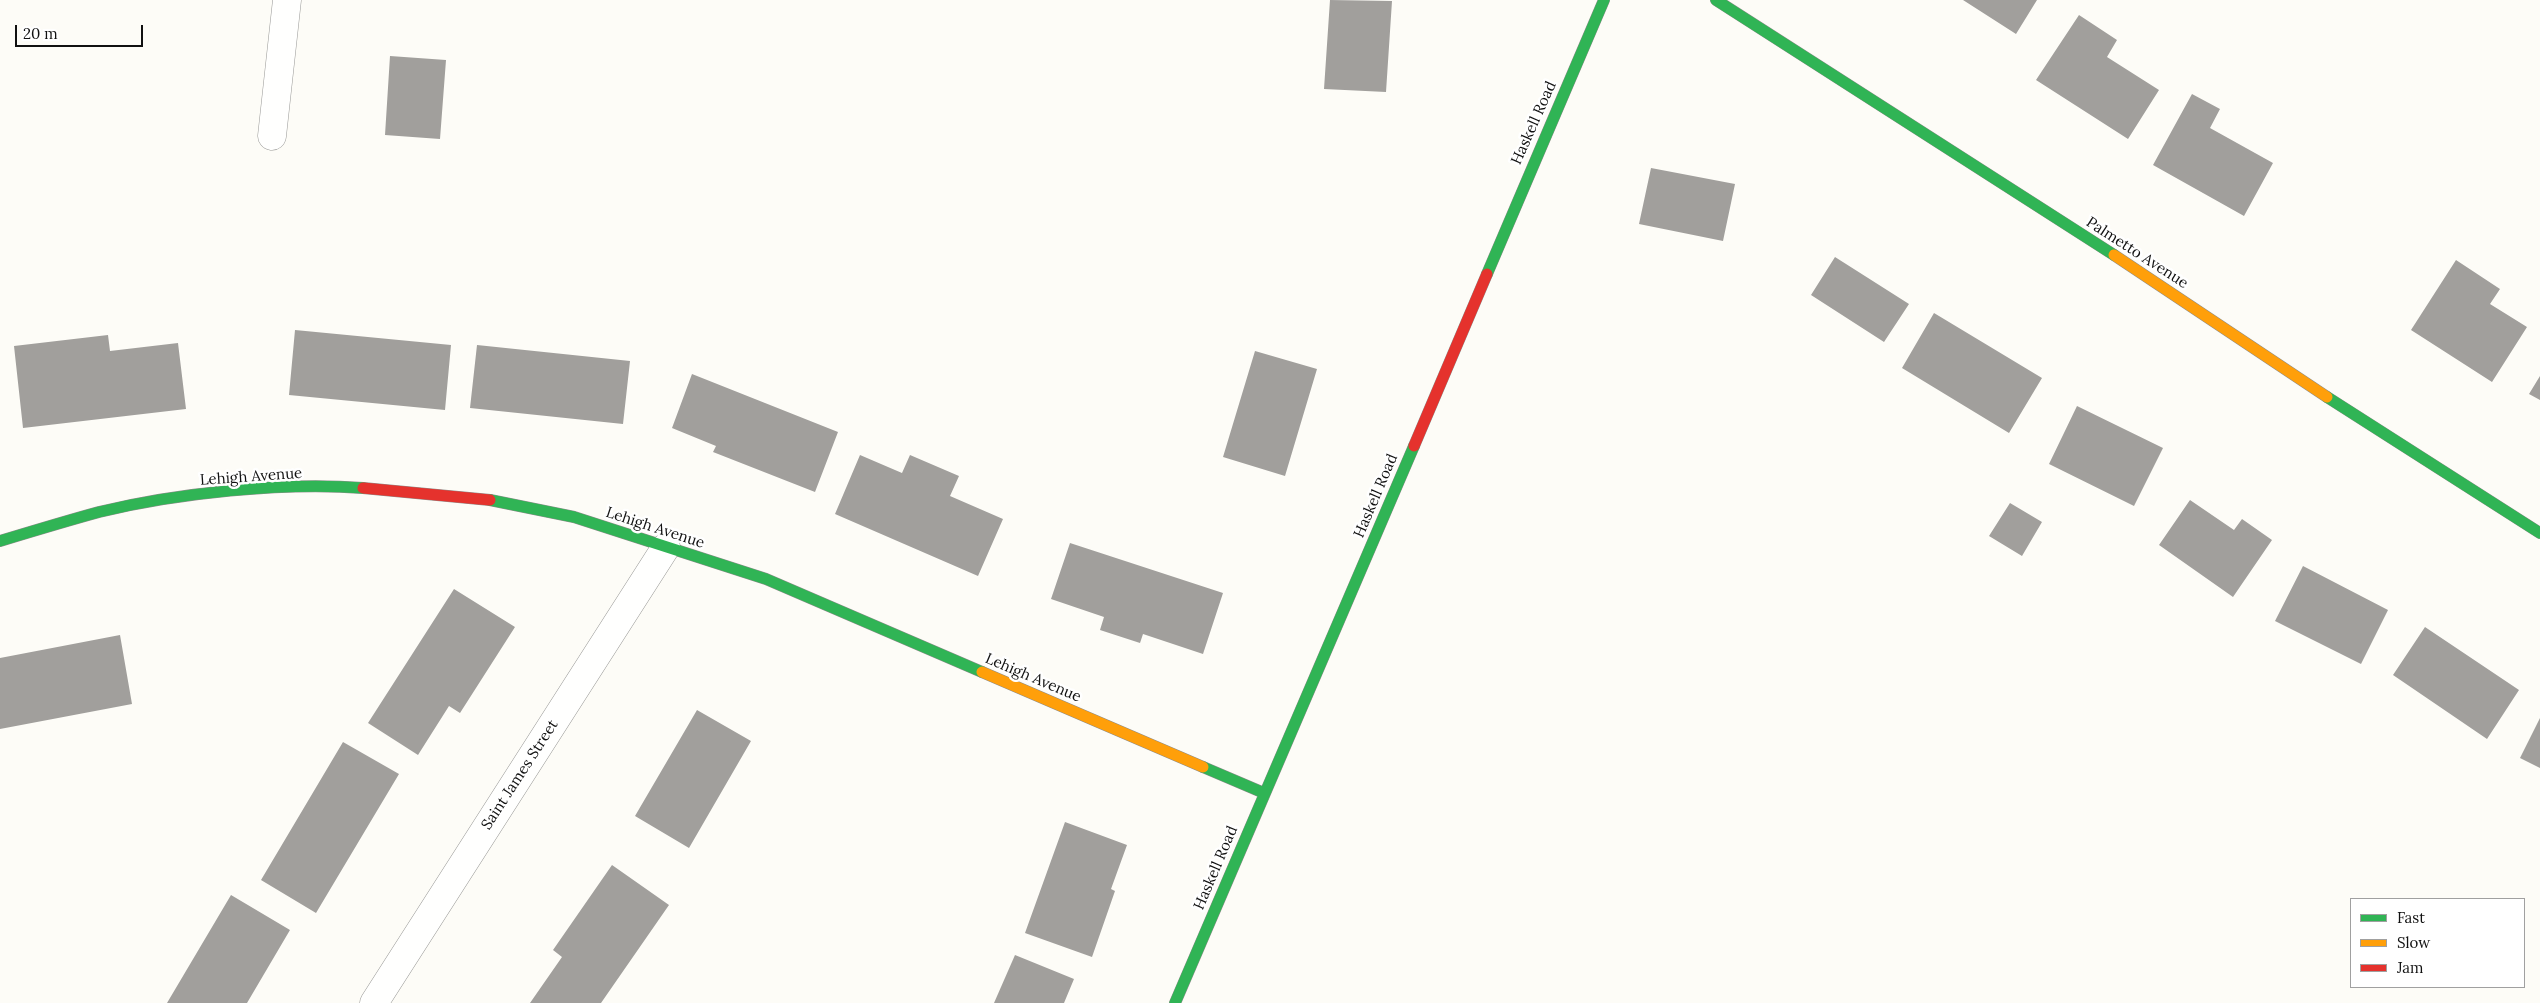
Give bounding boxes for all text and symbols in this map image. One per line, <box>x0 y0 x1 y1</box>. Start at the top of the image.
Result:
scale bar <box>18 15 145 47</box>
text: 20 m <box>23 24 58 43</box>
street label: Haskell Road <box>1508 79 1560 167</box>
street label: Palmetto Avenue <box>2083 213 2191 293</box>
street label: Haskell Road <box>1350 451 1402 541</box>
street label: Lehigh Avenue <box>199 464 303 490</box>
street label: Lehigh Avenue <box>603 504 707 552</box>
street label: Lehigh Avenue <box>982 650 1084 706</box>
street label: Saint James Street <box>478 717 562 833</box>
street label: Haskell Road <box>1190 823 1242 913</box>
legend <box>2350 898 2525 988</box>
text: Fast <box>2397 908 2425 927</box>
text: Slow <box>2397 933 2430 952</box>
text: Jam <box>2397 958 2424 977</box>

